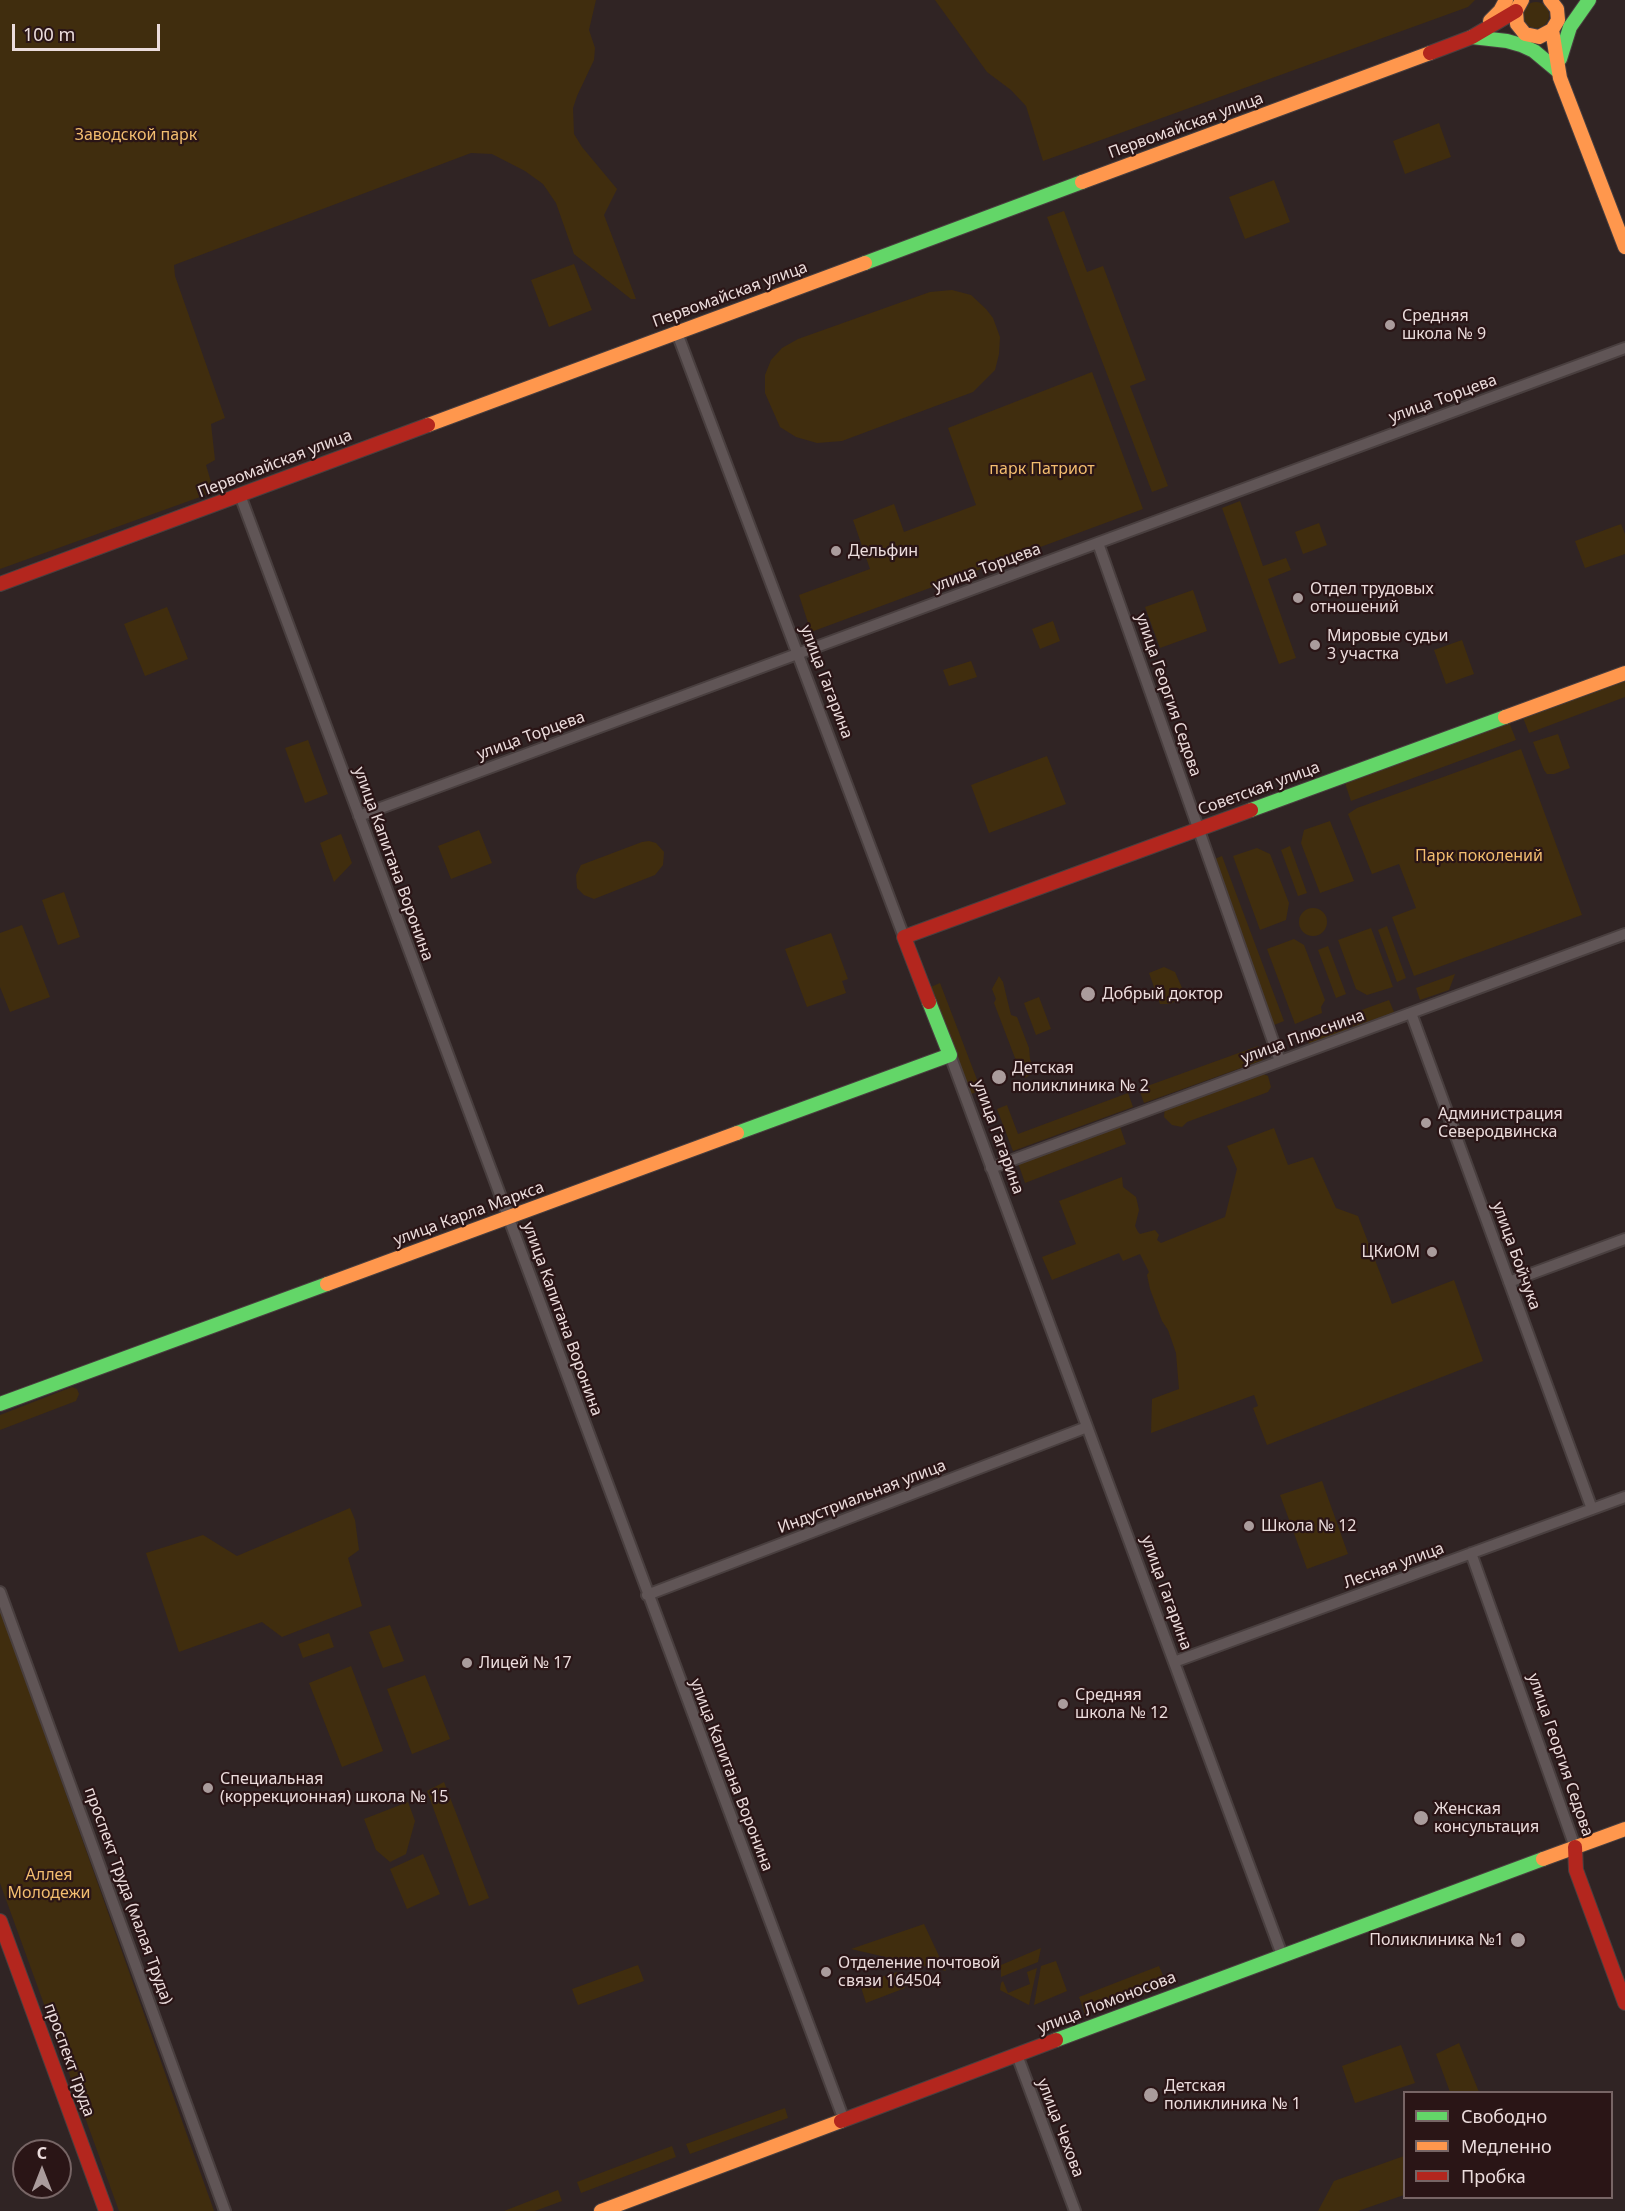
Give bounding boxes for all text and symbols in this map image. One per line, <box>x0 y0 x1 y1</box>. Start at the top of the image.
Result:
scale bar <box>15 12 164 50</box>
text: 100 m <box>23 22 75 46</box>
street label: Первомайская улица <box>1106 89 1266 163</box>
park label: Заводской парк <box>75 125 197 145</box>
street label: Первомайская улица <box>650 258 810 332</box>
place label: Средняя школа № 9 <box>1402 306 1486 344</box>
marker: Средняя школа № 9 <box>1383 318 1397 332</box>
street label: улица Торцева <box>1386 371 1500 427</box>
street label: Первомайская улица <box>195 426 355 502</box>
park label: парк Патриот <box>989 459 1095 479</box>
street label: улица Торцева <box>930 540 1044 596</box>
place label: Дельфин <box>848 541 918 561</box>
marker: Дельфин <box>829 544 843 558</box>
place label: Отдел трудовых отношений <box>1310 579 1434 617</box>
marker: Отдел трудовых отношений <box>1291 591 1305 605</box>
street label: улица Георгия Седова <box>1131 611 1205 779</box>
street label: улица Гагарина <box>795 622 857 742</box>
place label: Мировые судьи 3 участка <box>1327 626 1448 664</box>
marker: Мировые судьи 3 участка <box>1308 638 1322 652</box>
street label: улица Торцева <box>474 708 588 764</box>
street label: Советская улица <box>1195 758 1323 820</box>
street label: улица Капитана Воронина <box>349 765 437 963</box>
park label: Парк поколений <box>1415 846 1543 866</box>
place label: Добрый доктор <box>1102 984 1223 1004</box>
marker: Добрый доктор <box>1079 985 1097 1003</box>
street label: улица Плюснина <box>1239 1006 1367 1068</box>
place label: Детская поликлиника № 2 <box>1012 1058 1149 1096</box>
marker: Детская поликлиника № 2 <box>990 1068 1008 1086</box>
street label: улица Гагарина <box>968 1077 1028 1197</box>
place label: Администрация Северодвинска <box>1438 1104 1563 1142</box>
marker: Администрация Северодвинска <box>1419 1116 1433 1130</box>
street label: улица Карла Маркса <box>391 1178 547 1250</box>
street label: улица Бойчука <box>1488 1199 1544 1313</box>
street label: улица Капитана Воронина <box>518 1220 606 1418</box>
place label: ЦКиОМ <box>1362 1242 1420 1262</box>
marker: ЦКиОМ <box>1425 1245 1439 1259</box>
street label: Индустриальная улица <box>775 1456 949 1538</box>
place label: Школа № 12 <box>1261 1516 1356 1536</box>
marker: Школа № 12 <box>1242 1519 1256 1533</box>
street label: улица Гагарина <box>1136 1533 1196 1653</box>
street label: Лесная улица <box>1341 1539 1447 1593</box>
place label: Лицей № 17 <box>479 1653 572 1673</box>
marker: Лицей № 17 <box>460 1656 474 1670</box>
street label: улица Георгия Седова <box>1523 1671 1597 1839</box>
street label: улица Капитана Воронина <box>685 1676 777 1874</box>
place label: Средняя школа № 12 <box>1075 1685 1168 1723</box>
marker: Средняя школа № 12 <box>1056 1697 1070 1711</box>
place label: Специальная (коррекционная) школа № 15 <box>220 1769 448 1807</box>
marker: Специальная (коррекционная) школа № 15 <box>201 1781 215 1795</box>
street label: проспект Труда (малая Труда) <box>80 1785 176 2007</box>
place label: Женская консультация <box>1434 1799 1539 1837</box>
marker: Женская консультация <box>1412 1809 1430 1827</box>
park label: Аллея Молодежи <box>7 1865 91 1903</box>
place label: Поликлиника №1 <box>1369 1930 1504 1950</box>
marker: Поликлиника №1 <box>1509 1931 1527 1949</box>
place label: Отделение почтовой связи 164504 <box>838 1953 1000 1991</box>
marker: Отделение почтовой связи 164504 <box>819 1965 833 1979</box>
street label: улица Ломоносова <box>1035 1968 1179 2038</box>
street label: проспект Труда <box>40 2001 98 2119</box>
street label: улица Чехова <box>1032 2076 1088 2180</box>
place label: Детская поликлиника № 1 <box>1164 2076 1301 2114</box>
marker: Детская поликлиника № 1 <box>1142 2086 1160 2104</box>
legend <box>1403 2091 1613 2199</box>
text: Свободно <box>1461 2104 1547 2128</box>
text: Медленно <box>1461 2134 1552 2158</box>
north arrow <box>12 2139 72 2199</box>
text: С <box>37 2142 47 2164</box>
text: Пробка <box>1461 2164 1526 2188</box>

